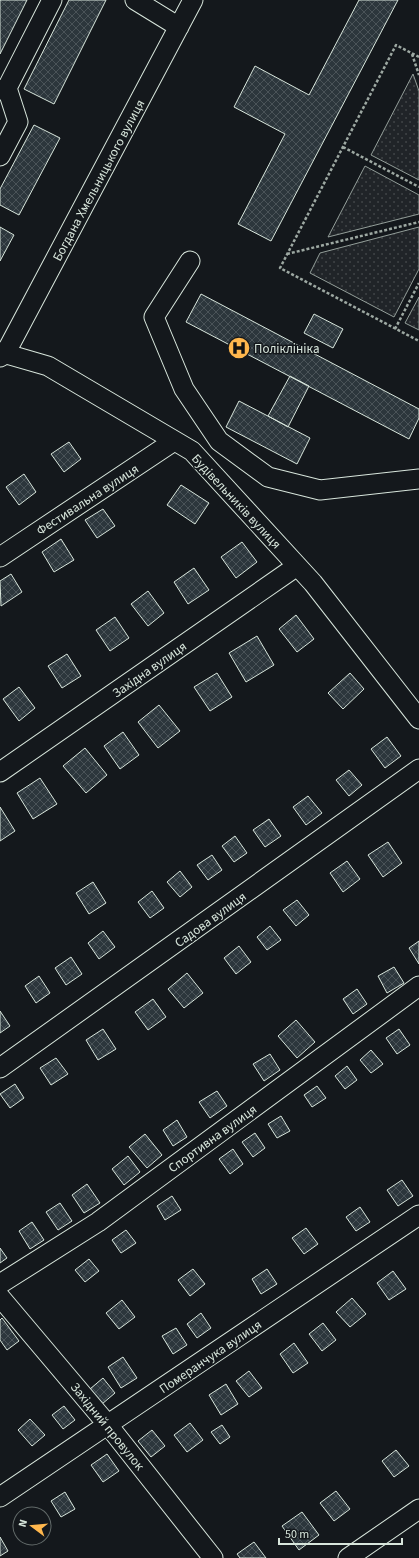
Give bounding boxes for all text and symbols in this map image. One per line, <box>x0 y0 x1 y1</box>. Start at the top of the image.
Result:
street label: Богдана Хмельницького вулиця <box>49 97 149 264</box>
hospital icon: Поліклініка <box>226 335 252 361</box>
place label: Поліклініка <box>254 340 319 358</box>
street label: Будівельників вулиця <box>187 450 285 553</box>
street label: Фестивальна вулиця <box>33 460 142 540</box>
street label: Західна вулиця <box>109 638 190 702</box>
street label: Садова вулиця <box>171 888 250 952</box>
street label: Спортивна вулиця <box>165 1100 261 1177</box>
street label: Померанчука вулиця <box>156 1316 265 1398</box>
street label: Західний провулок <box>66 1379 149 1475</box>
north arrow <box>12 1506 52 1546</box>
text: N <box>15 1518 31 1529</box>
scale bar <box>279 1520 402 1546</box>
text: 50 m <box>285 1526 309 1543</box>

